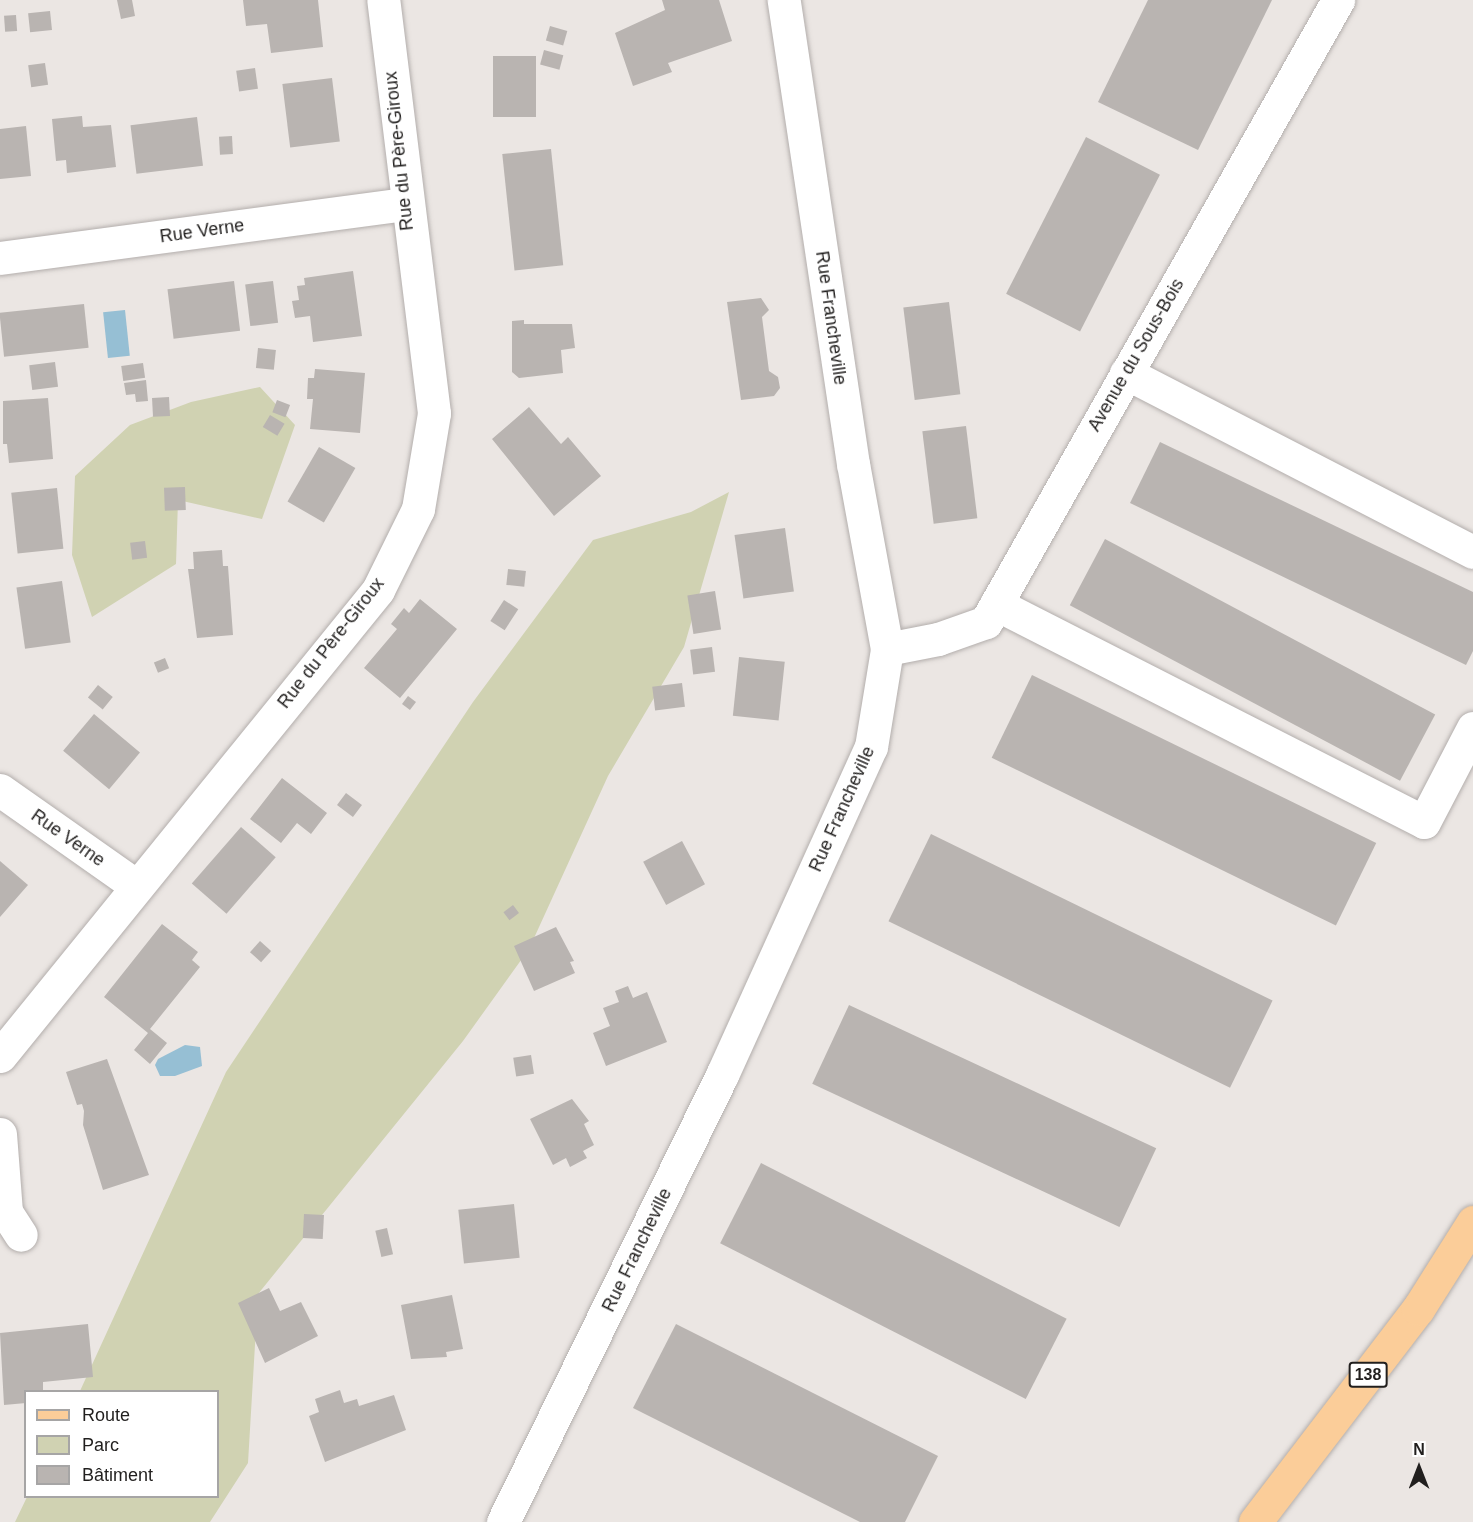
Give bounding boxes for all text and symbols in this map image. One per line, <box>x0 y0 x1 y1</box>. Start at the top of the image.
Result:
street label: Rue du Père-Giroux <box>380 70 418 232</box>
street label: Rue Verne <box>158 214 246 248</box>
street label: Rue Francheville <box>811 250 851 386</box>
street label: Avenue du Sous-Bois <box>1083 275 1189 435</box>
street label: Rue du Père-Giroux <box>273 573 389 713</box>
street label: Rue Francheville <box>805 743 879 875</box>
street label: Rue Verne <box>27 805 109 871</box>
street label: Rue Francheville <box>598 1185 676 1315</box>
road number: 138 <box>1348 1362 1388 1388</box>
legend <box>24 1390 219 1498</box>
text: Route <box>82 1405 130 1425</box>
text: Parc <box>82 1435 119 1455</box>
north arrow <box>1389 1438 1449 1498</box>
text: N <box>1413 1441 1425 1458</box>
text: Bâtiment <box>82 1465 153 1485</box>

